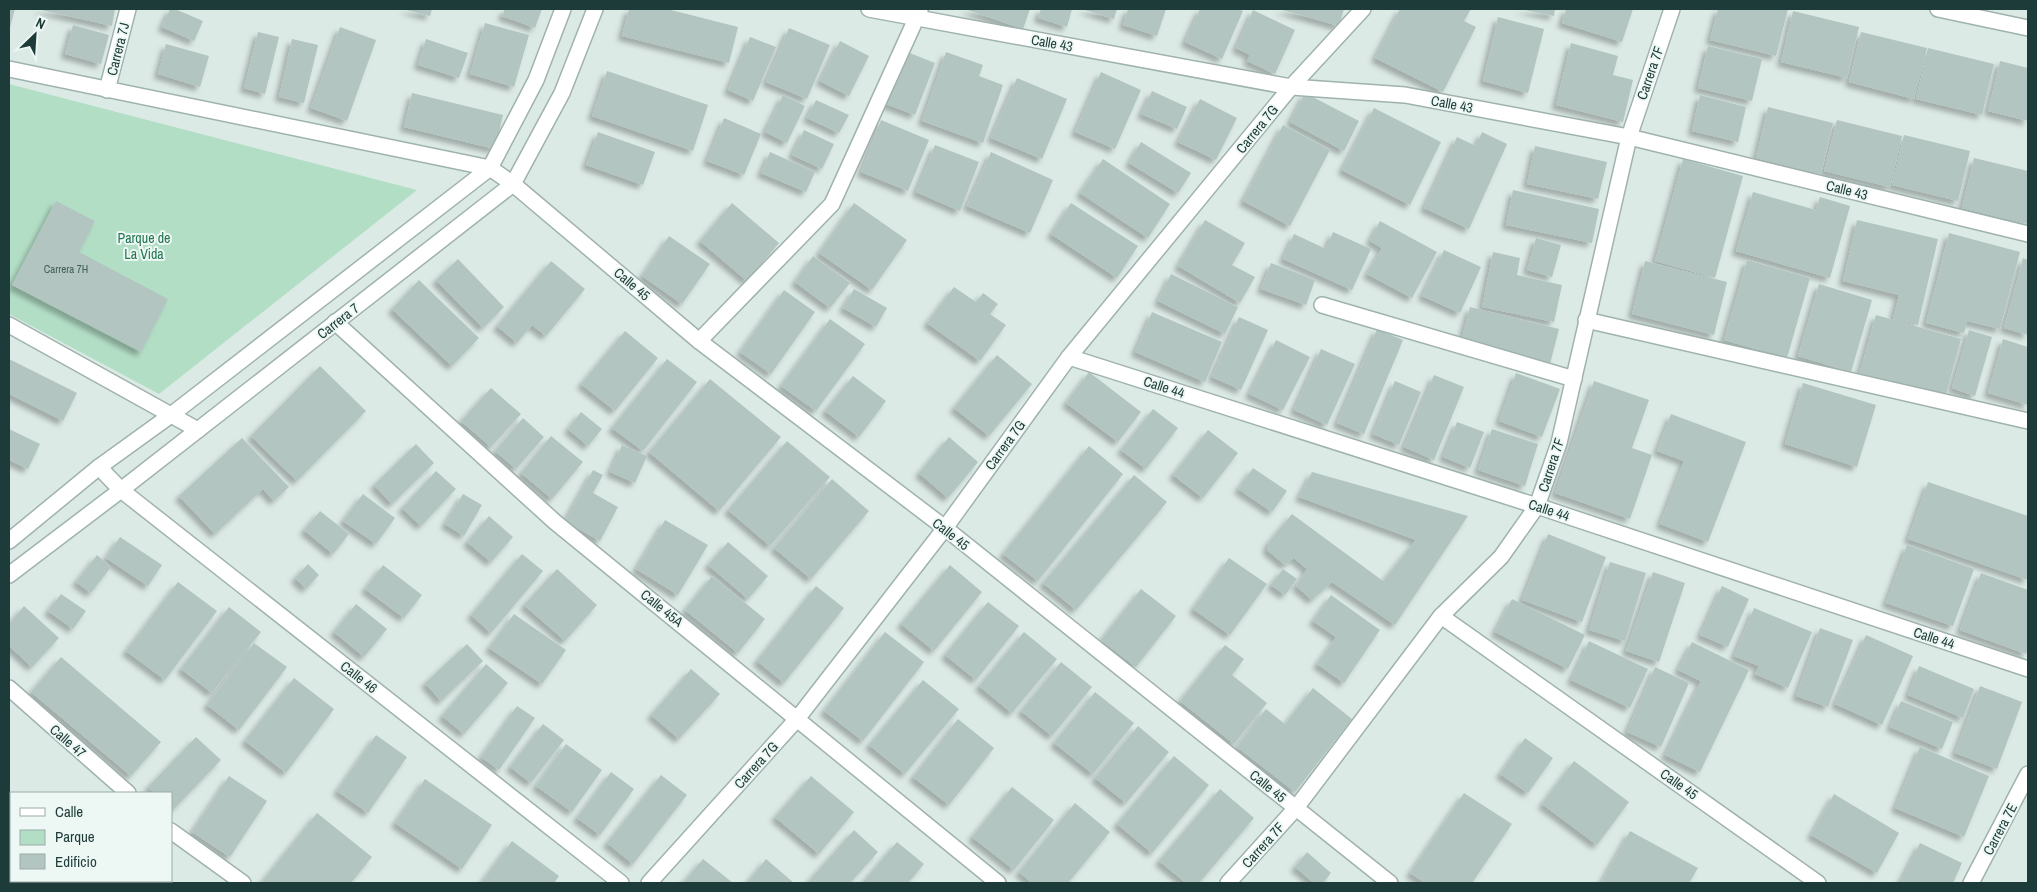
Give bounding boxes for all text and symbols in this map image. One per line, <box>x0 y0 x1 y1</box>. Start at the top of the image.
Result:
north arrow <box>10 10 60 60</box>
text: N <box>33 13 48 33</box>
street label: Carrera 7J <box>103 21 133 77</box>
street label: Calle 43 <box>1030 30 1074 56</box>
street label: Carrera 7F <box>1632 44 1668 102</box>
street label: Calle 43 <box>1430 91 1474 117</box>
street label: Carrera 7G <box>1232 101 1282 157</box>
street label: Calle 43 <box>1824 176 1870 204</box>
park label: Parque de La Vida <box>118 229 170 263</box>
house number: Carrera 7H <box>44 262 88 276</box>
street label: Calle 45 <box>610 264 654 304</box>
street label: Carrera 7 <box>313 299 363 343</box>
street label: Calle 44 <box>1141 372 1187 402</box>
street label: Carrera 7G <box>981 416 1029 474</box>
street label: Carrera 7F <box>1534 436 1568 494</box>
street label: Calle 44 <box>1526 495 1572 525</box>
street label: Calle 45 <box>929 514 973 554</box>
street label: Calle 45A <box>637 585 687 631</box>
street label: Calle 44 <box>1911 623 1957 653</box>
street label: Calle 46 <box>337 657 381 697</box>
street label: Calle 47 <box>46 720 90 762</box>
street label: Carrera 7G <box>730 738 782 792</box>
street label: Calle 45 <box>1657 765 1701 803</box>
street label: Calle 45 <box>1246 766 1290 806</box>
legend <box>10 792 172 882</box>
street label: Carrera 7E <box>1979 800 2021 858</box>
text: Calle <box>55 801 83 822</box>
street label: Carrera 7F <box>1238 818 1288 872</box>
text: Parque <box>55 826 95 847</box>
text: Edificio <box>55 851 97 872</box>

